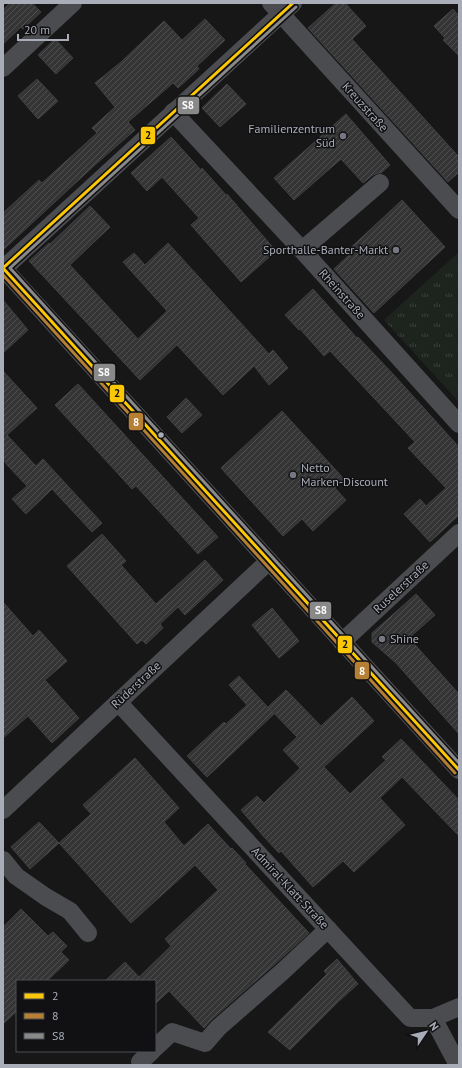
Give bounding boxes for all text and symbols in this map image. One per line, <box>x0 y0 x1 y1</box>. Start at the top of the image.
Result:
scale bar <box>18 16 68 42</box>
text: 20 m <box>24 22 50 37</box>
street label: Kreuzstraße <box>339 79 391 134</box>
line badge: S8 <box>177 96 200 115</box>
text: S8 <box>182 98 194 112</box>
place label: Familienzentrum Süd <box>248 121 335 150</box>
line badge: 2 <box>140 126 156 145</box>
text: 2 <box>145 128 151 142</box>
marker: Familienzentrum Süd <box>338 131 348 141</box>
place label: Sporthalle-Banter-Markt <box>263 242 388 257</box>
marker: Sporthalle-Banter-Markt <box>391 245 401 255</box>
street label: Rheinstraße <box>316 266 369 322</box>
line badge: S8 <box>93 363 116 382</box>
text: S8 <box>98 365 110 379</box>
line badge: 2 <box>109 384 125 403</box>
text: 2 <box>114 386 120 400</box>
line badge: 8 <box>128 412 144 431</box>
text: 8 <box>133 415 139 429</box>
unlabelled marker <box>156 430 166 440</box>
place label: Netto Marken-Discount <box>301 460 388 489</box>
marker: Netto Marken-Discount <box>288 470 298 480</box>
street label: Ruselerstraße <box>370 557 432 616</box>
line badge: S8 <box>309 601 332 620</box>
text: S8 <box>315 603 327 617</box>
place label: Shine <box>390 631 419 646</box>
marker: Shine <box>377 634 387 644</box>
line badge: 2 <box>337 635 353 654</box>
text: 2 <box>342 637 348 651</box>
street label: Rüderstraße <box>108 658 164 711</box>
line badge: 8 <box>354 661 370 680</box>
text: 8 <box>359 664 365 678</box>
street label: Admiral-Klatt-Straße <box>248 843 332 932</box>
legend <box>16 980 156 1052</box>
text: 2 <box>52 988 59 1003</box>
text: 8 <box>52 1008 59 1023</box>
north arrow <box>406 1012 446 1052</box>
text: N <box>426 1019 442 1033</box>
text: S8 <box>52 1028 65 1043</box>

